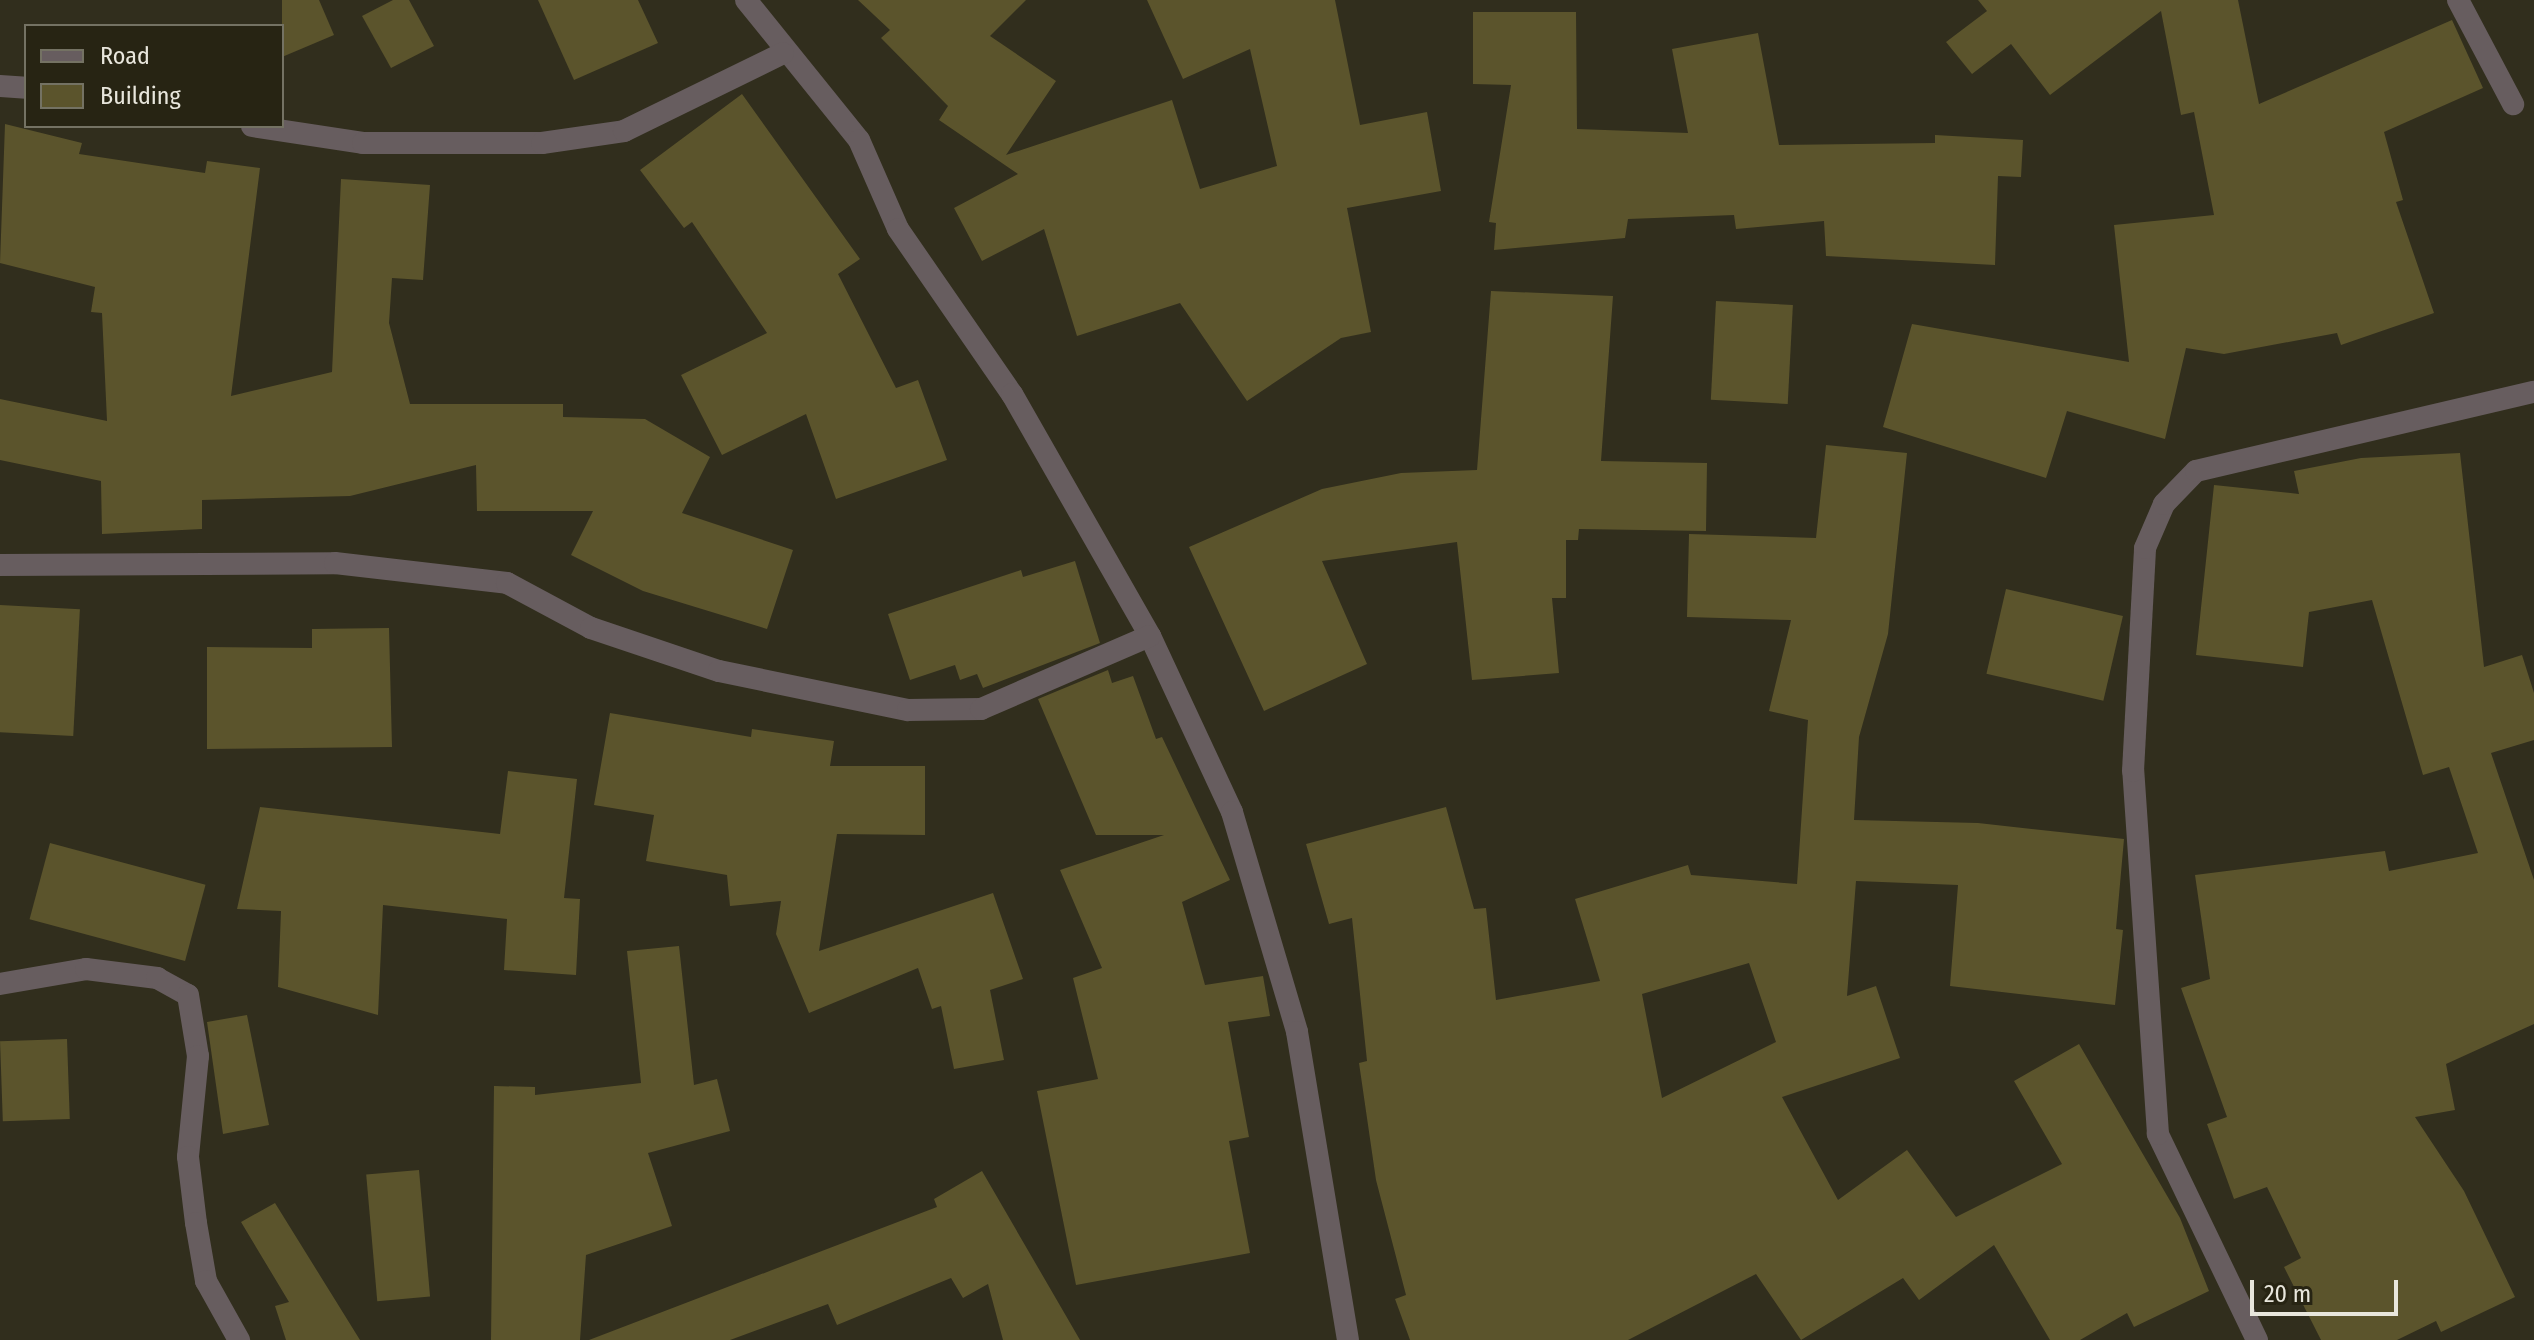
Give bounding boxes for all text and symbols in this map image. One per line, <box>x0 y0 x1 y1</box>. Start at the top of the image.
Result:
legend <box>24 24 284 128</box>
text: Road <box>100 42 150 70</box>
text: Building <box>100 82 181 110</box>
scale bar <box>2254 1264 2402 1314</box>
text: 20 m <box>2264 1280 2311 1308</box>

